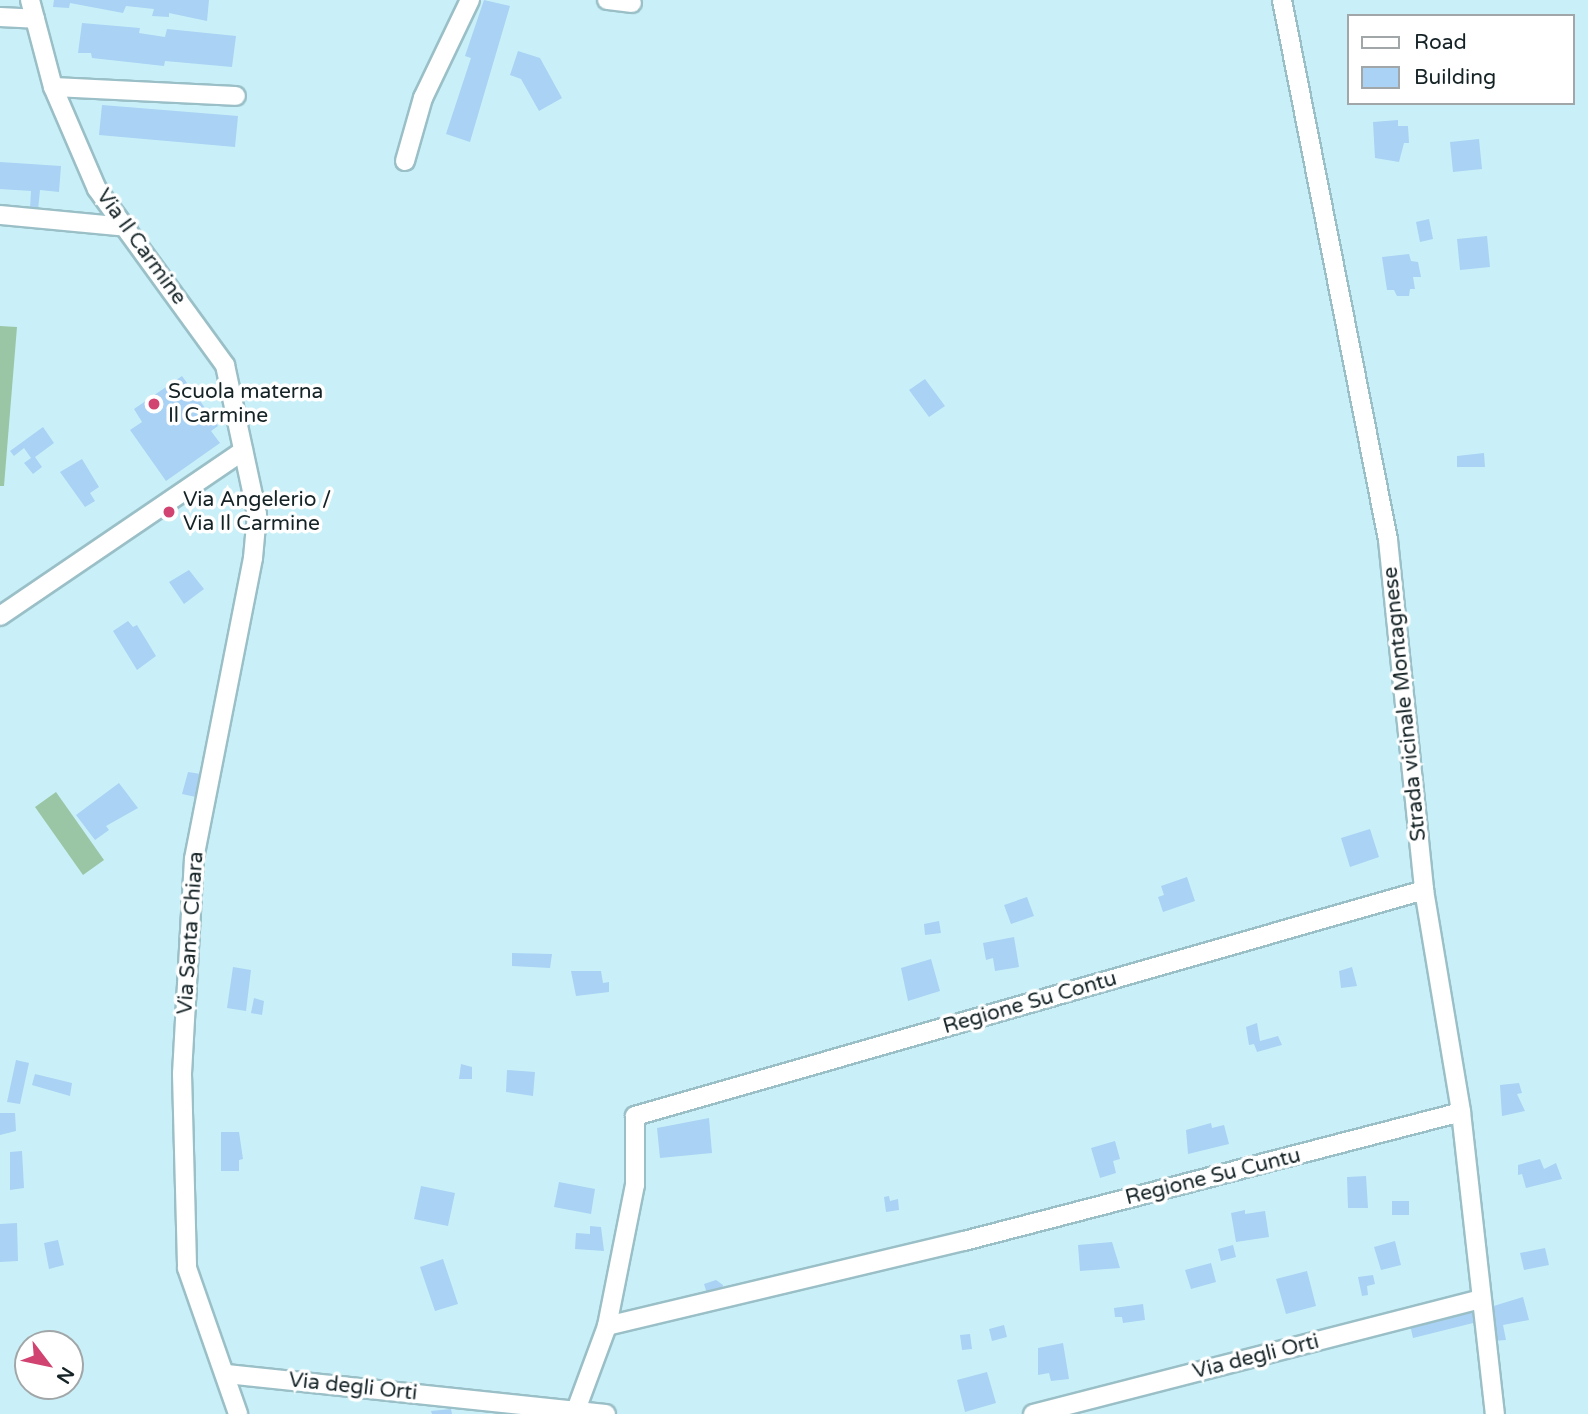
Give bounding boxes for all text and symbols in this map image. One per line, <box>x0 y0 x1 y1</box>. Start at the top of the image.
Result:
legend <box>1346 14 1574 105</box>
text: Road <box>1414 30 1467 55</box>
text: Building <box>1414 65 1496 90</box>
street label: Via Il Carmine <box>91 184 191 310</box>
place label: Scuola materna Il Carmine <box>168 379 323 429</box>
marker: Scuola materna Il Carmine <box>146 396 162 412</box>
place label: Via Angelerio / Via Il Carmine <box>183 487 331 537</box>
marker: Via Angelerio / Via Il Carmine <box>161 504 177 520</box>
street label: Strada vicinale Montagnese <box>1378 566 1432 842</box>
street label: Via Santa Chiara <box>173 850 209 1016</box>
street label: Regione Su Contu <box>940 966 1120 1040</box>
street label: Regione Su Cuntu <box>1123 1143 1303 1211</box>
street label: Via degli Orti <box>1190 1329 1322 1385</box>
north arrow <box>14 1330 84 1400</box>
text: N <box>52 1363 78 1387</box>
street label: Via degli Orti <box>287 1368 419 1406</box>

